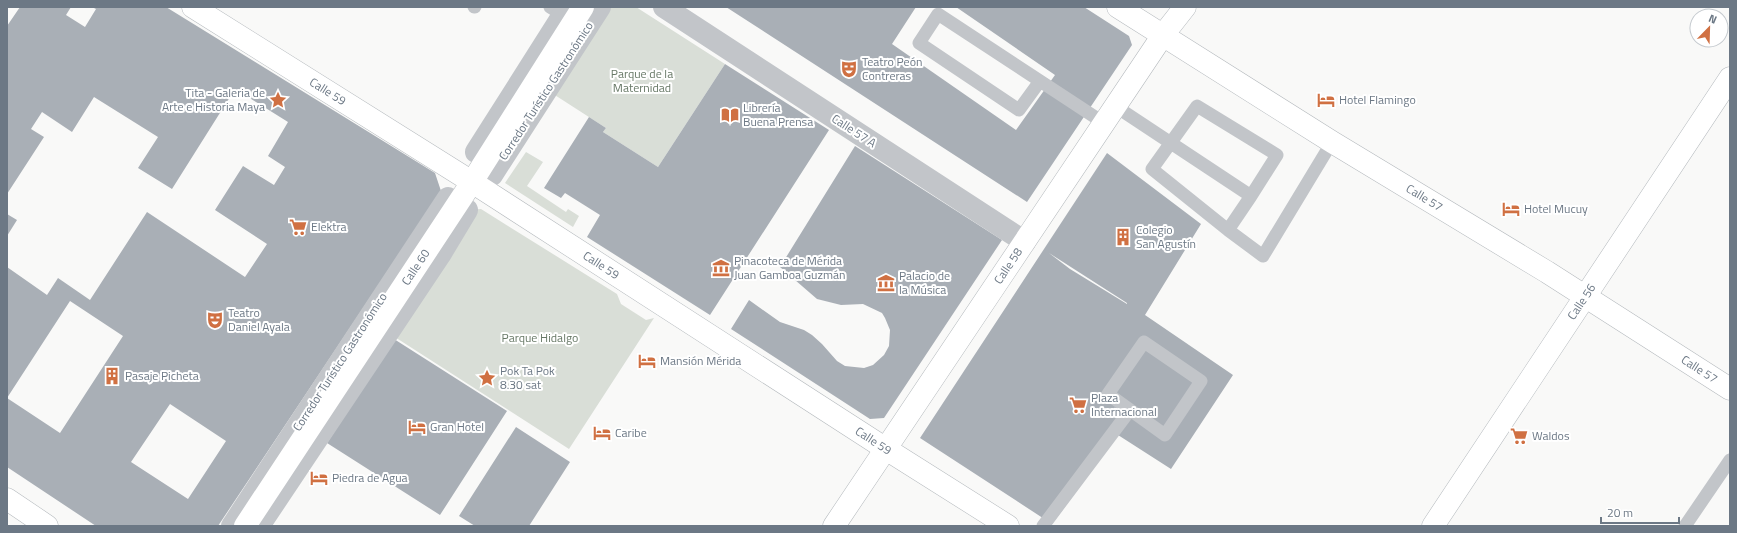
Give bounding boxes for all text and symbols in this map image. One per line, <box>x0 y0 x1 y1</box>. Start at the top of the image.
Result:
north arrow <box>1689 8 1729 48</box>
text: N <box>1706 10 1720 28</box>
street label: Corredor Turístico Gastronómico <box>494 18 598 164</box>
place label: Teatro Peón Contreras <box>862 52 922 85</box>
theatre icon: Teatro Peón Contreras <box>839 59 859 79</box>
park label: Parque de la Maternidad <box>611 64 673 97</box>
street label: Calle 59 <box>306 72 350 110</box>
place label: Tita - Galeria de Arte e Historia Maya <box>162 83 265 116</box>
place icon: Tita - Galeria de Arte e Historia Maya <box>268 90 288 110</box>
hotel icon: Hotel Flamingo <box>1316 90 1336 110</box>
place label: Hotel Flamingo <box>1339 90 1416 109</box>
place label: Librería Buena Prensa <box>743 98 813 131</box>
library icon: Librería Buena Prensa <box>720 105 740 125</box>
street label: Calle 57 A <box>828 109 880 152</box>
street label: Calle 57 <box>1403 179 1447 216</box>
hotel icon: Hotel Mucuy <box>1501 199 1521 219</box>
place label: Hotel Mucuy <box>1524 199 1588 218</box>
supermarket icon: Elektra <box>288 217 308 237</box>
place label: Elektra <box>311 217 347 236</box>
place label: Colegio San Agustín <box>1136 220 1196 253</box>
building icon: Colegio San Agustín <box>1113 227 1133 247</box>
street label: Calle 58 <box>989 243 1027 288</box>
street label: Calle 60 <box>396 245 434 289</box>
street label: Calle 59 <box>579 246 624 284</box>
place label: Pinacoteca de Mérida Juan Gamboa Guzmán <box>734 251 845 284</box>
museum icon: Pinacoteca de Mérida Juan Gamboa Guzmán <box>711 258 731 278</box>
place label: Palacio de la Música <box>899 266 950 299</box>
museum icon: Palacio de la Música <box>876 273 896 293</box>
street label: Calle 56 <box>1562 279 1600 324</box>
street label: Corredor Turístico Gastronómico <box>288 289 392 435</box>
place label: Teatro Daniel Ayala <box>228 303 290 336</box>
theatre icon: Teatro Daniel Ayala <box>205 310 225 330</box>
park label: Parque Hidalgo <box>502 328 578 347</box>
street label: Calle 57 <box>1677 350 1722 388</box>
hotel icon: Mansión Mérida <box>637 351 657 371</box>
place label: Mansión Mérida <box>660 351 741 370</box>
place label: Pok Ta Pok 8.30 sat <box>500 361 555 394</box>
building icon: Pasaje Picheta <box>102 366 122 386</box>
place label: Pasaje Picheta <box>125 366 199 385</box>
place icon: Pok Ta Pok 8.30 sat <box>477 368 497 388</box>
place label: Plaza Internacional <box>1091 388 1157 421</box>
supermarket icon: Plaza Internacional <box>1068 395 1088 415</box>
hotel icon: Gran Hotel <box>407 417 427 437</box>
place label: Gran Hotel <box>430 417 484 436</box>
street label: Calle 59 <box>852 422 896 460</box>
hotel icon: Caribe <box>592 423 612 443</box>
place label: Caribe <box>615 423 647 442</box>
supermarket icon: Waldos <box>1509 426 1529 446</box>
place label: Waldos <box>1532 426 1570 445</box>
hotel icon: Piedra de Agua <box>309 468 329 488</box>
place label: Piedra de Agua <box>332 468 408 487</box>
scale bar <box>1601 499 1679 525</box>
text: 20 m <box>1607 503 1633 522</box>

